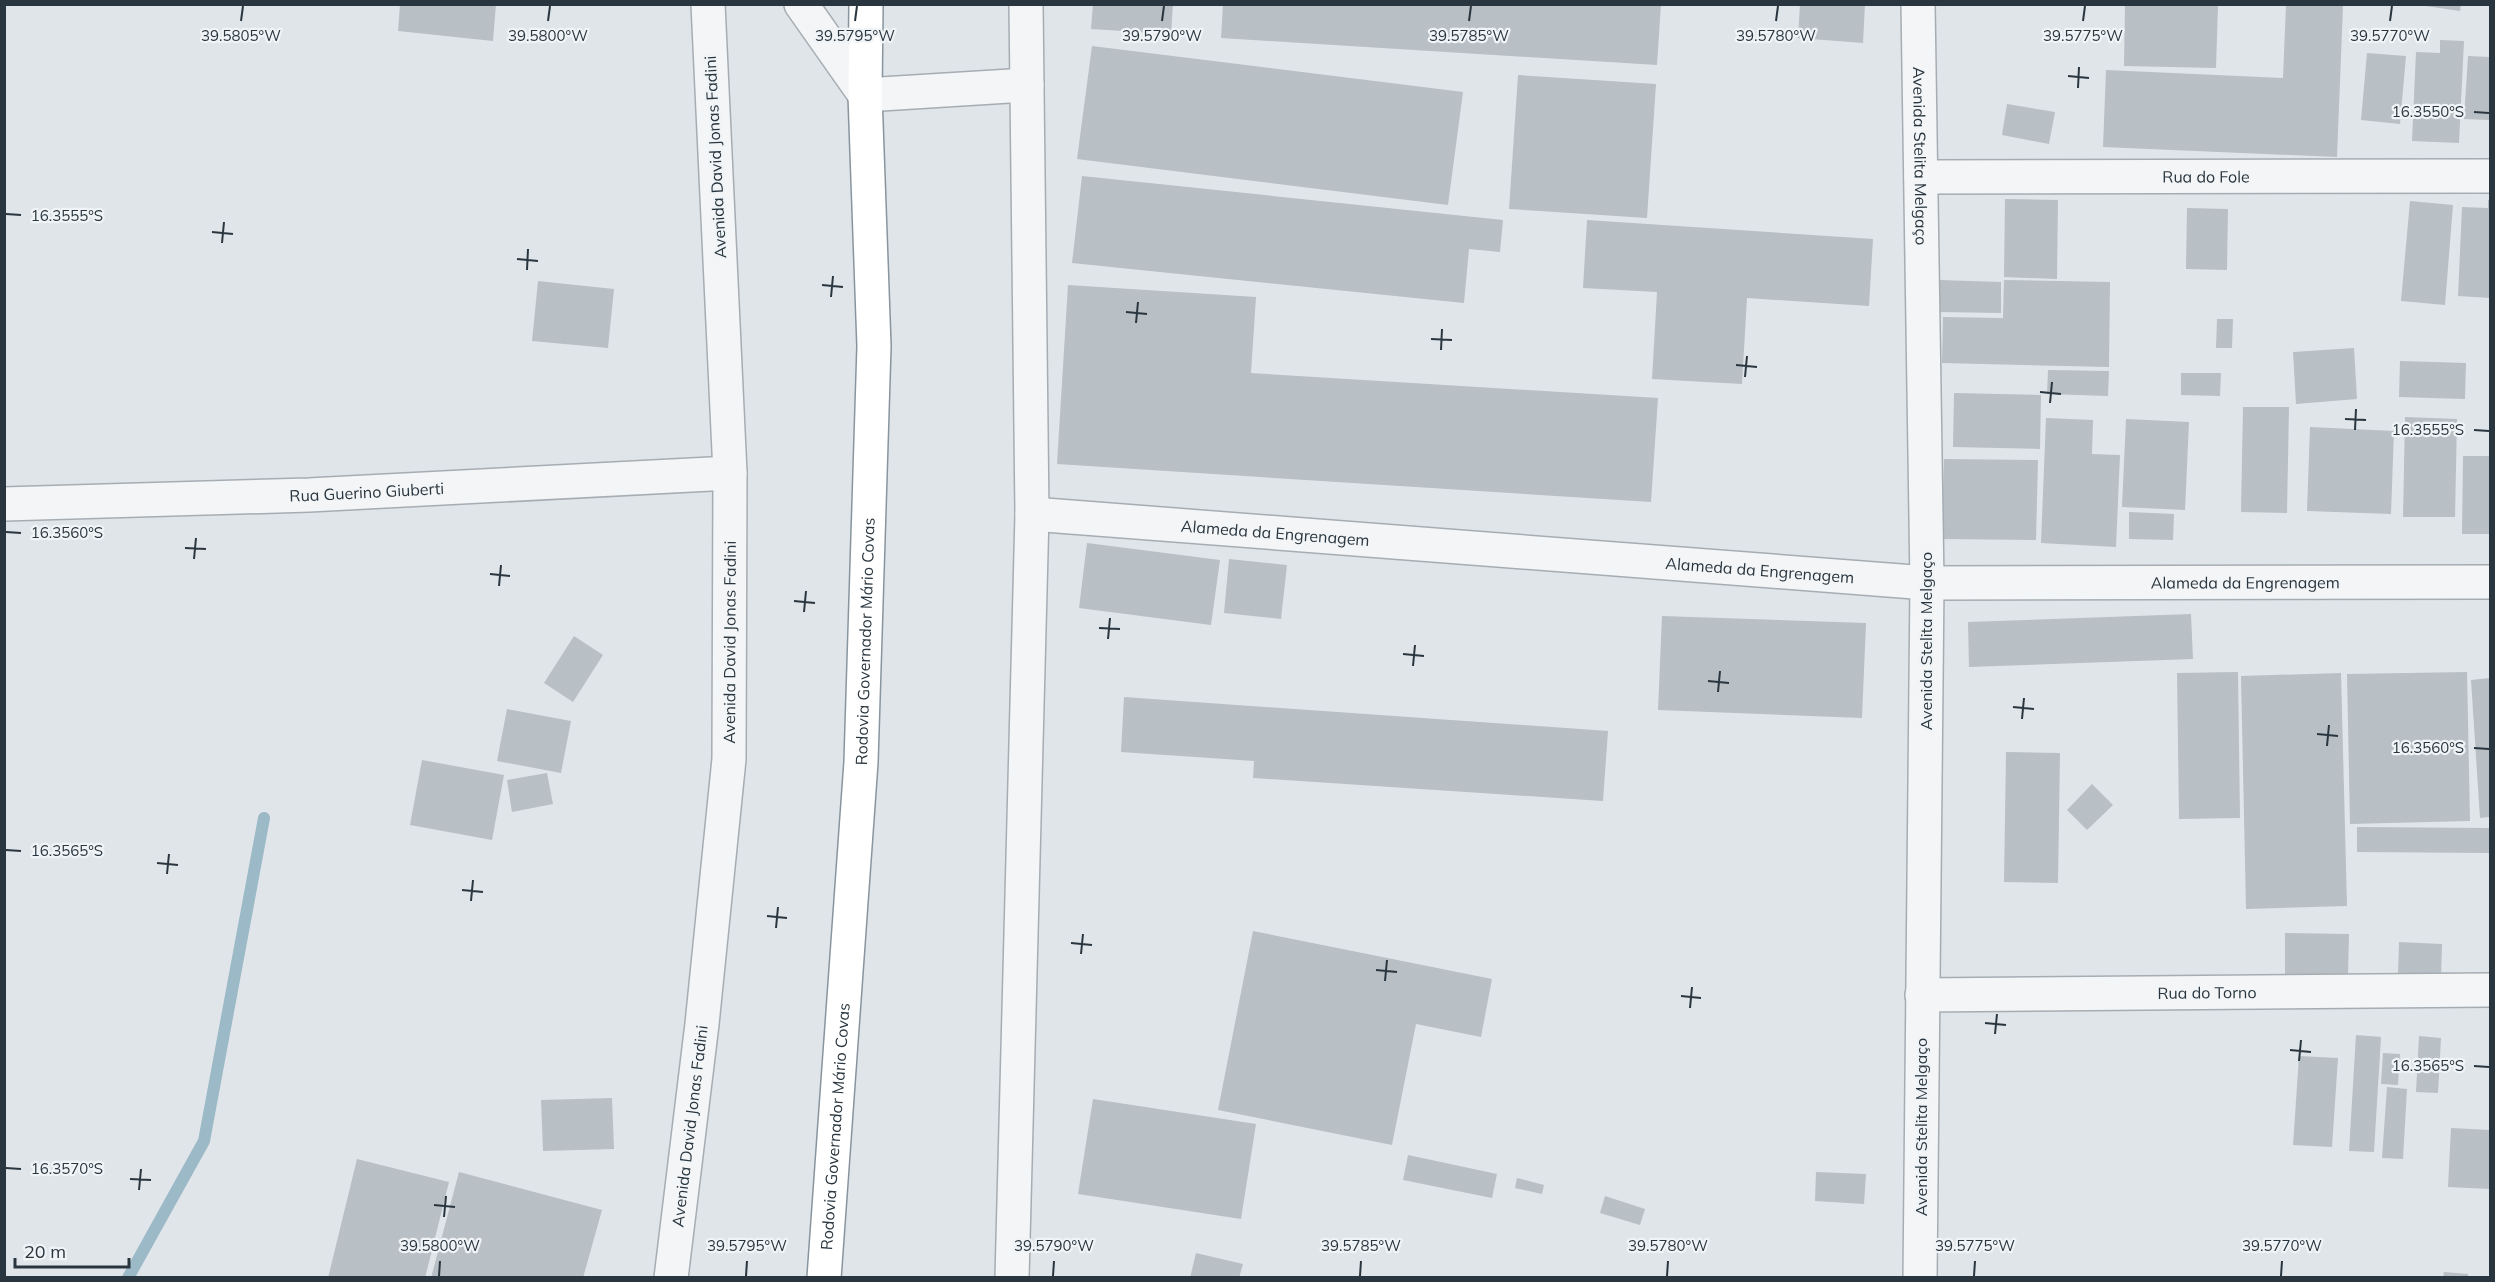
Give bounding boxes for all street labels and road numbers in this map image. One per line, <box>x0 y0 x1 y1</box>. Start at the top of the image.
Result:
street label: Avenida David Jonas Fadini <box>700 55 730 259</box>
street label: Avenida Stelita Melgaço <box>1909 66 1932 245</box>
street label: Rua do Fole <box>2162 166 2250 187</box>
street label: Rua Guerino Giuberti <box>289 478 445 506</box>
street label: Alameda da Engrenagem <box>1180 516 1370 550</box>
street label: Rodovia Governador Mário Covas <box>851 517 879 766</box>
street label: Avenida David Jonas Fadini <box>719 541 740 744</box>
street label: Avenida Stelita Melgaço <box>1916 552 1936 730</box>
street label: Alameda da Engrenagem <box>1665 553 1855 587</box>
street label: Alameda da Engrenagem <box>2151 572 2340 593</box>
street label: Rua do Torno <box>2157 982 2257 1003</box>
street label: Rodovia Governador Mário Covas <box>816 1002 854 1251</box>
street label: Avenida David Jonas Fadini <box>667 1024 712 1228</box>
street label: Avenida Stelita Melgaço <box>1911 1038 1931 1216</box>

